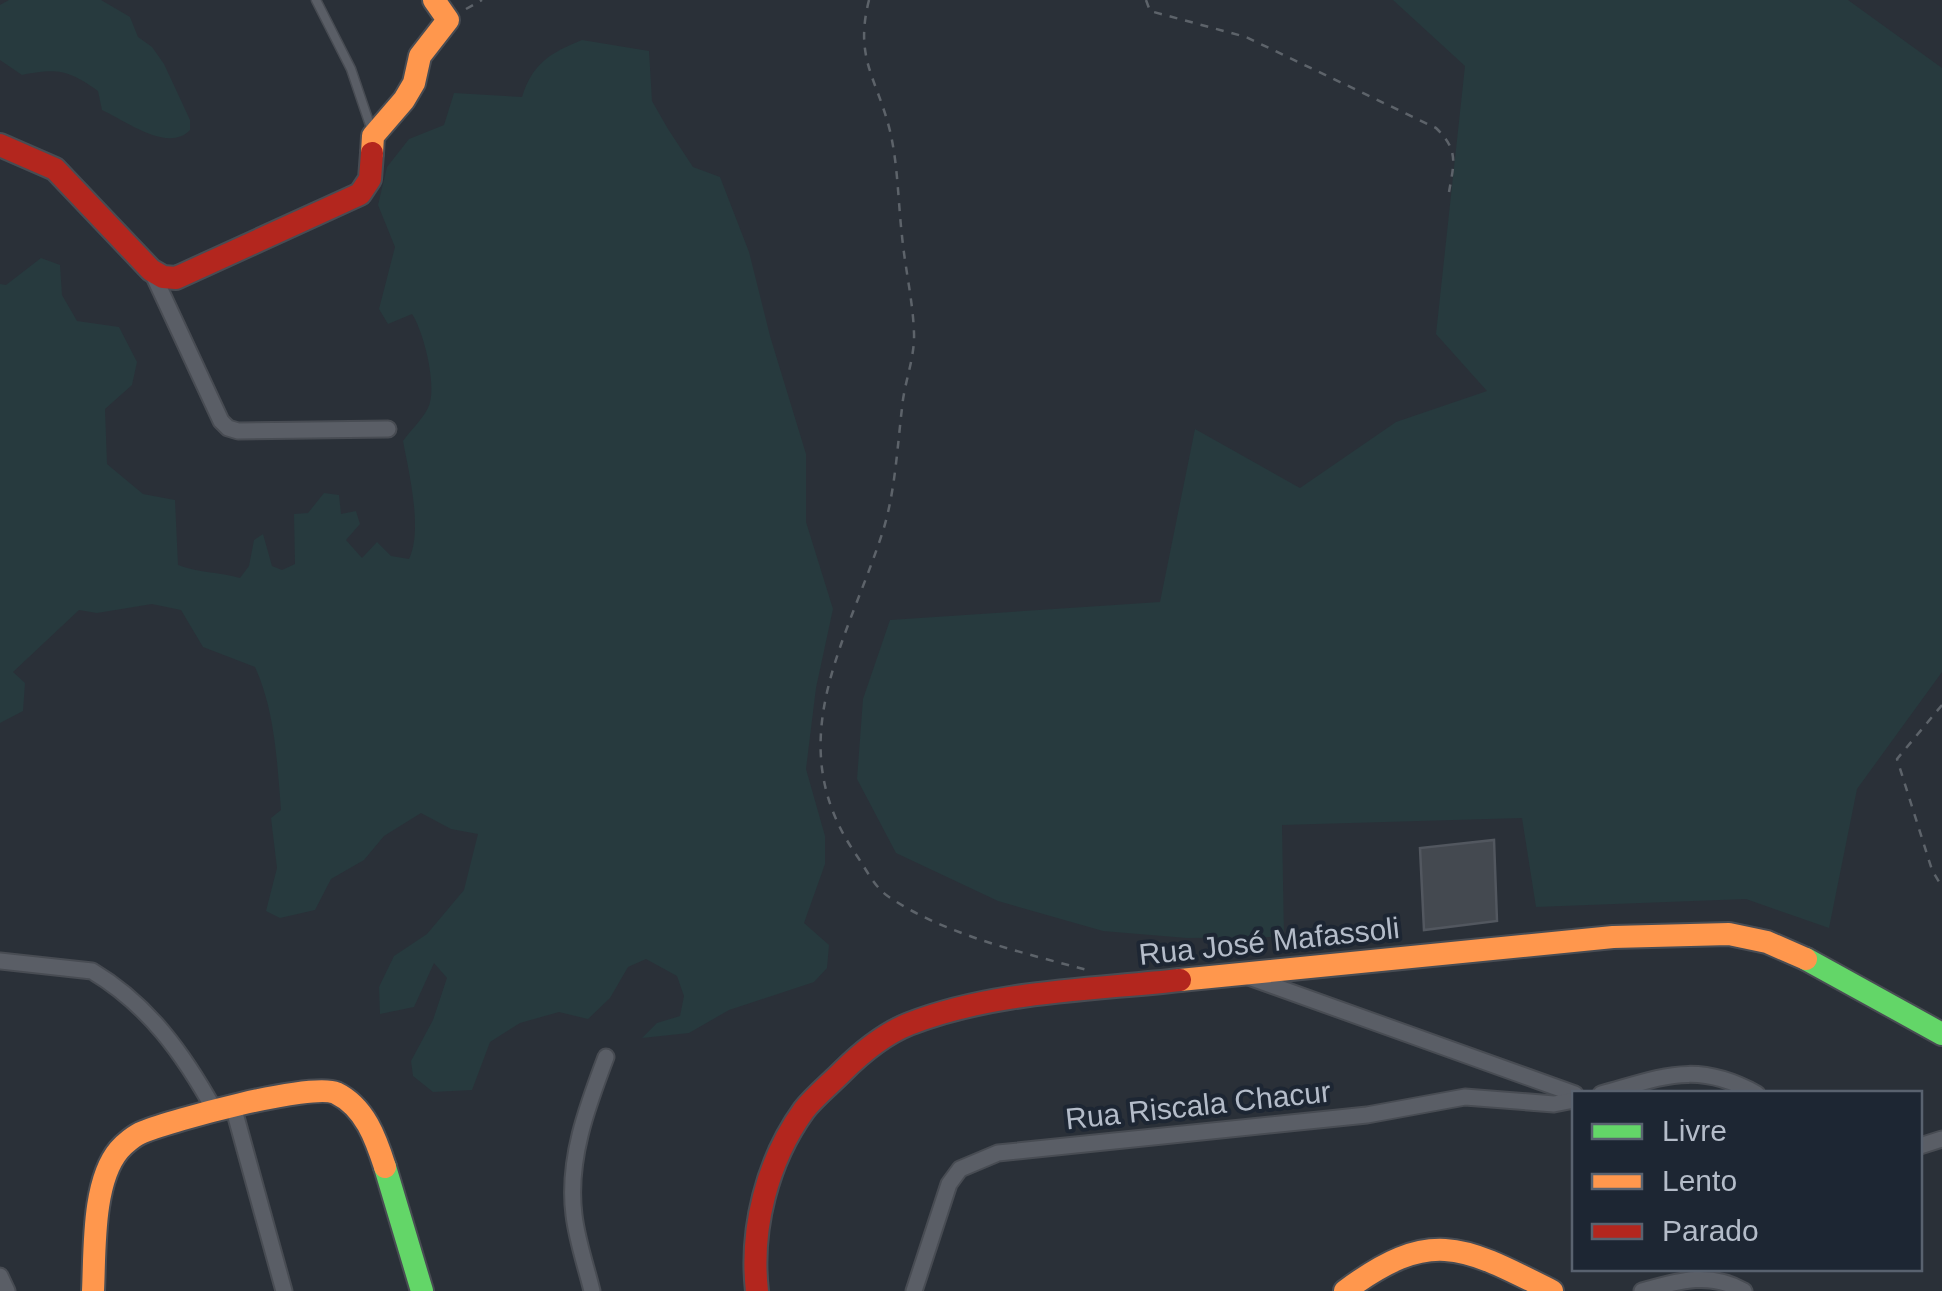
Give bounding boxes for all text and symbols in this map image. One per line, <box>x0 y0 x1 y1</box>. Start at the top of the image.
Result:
street label: Rua José Mafassoli <box>1137 911 1401 971</box>
street label: Rua Riscala Chacur <box>1064 1075 1332 1135</box>
legend <box>1572 1091 1922 1271</box>
text: Livre <box>1662 1114 1727 1147</box>
text: Lento <box>1662 1164 1737 1197</box>
text: Parado <box>1662 1214 1759 1247</box>

